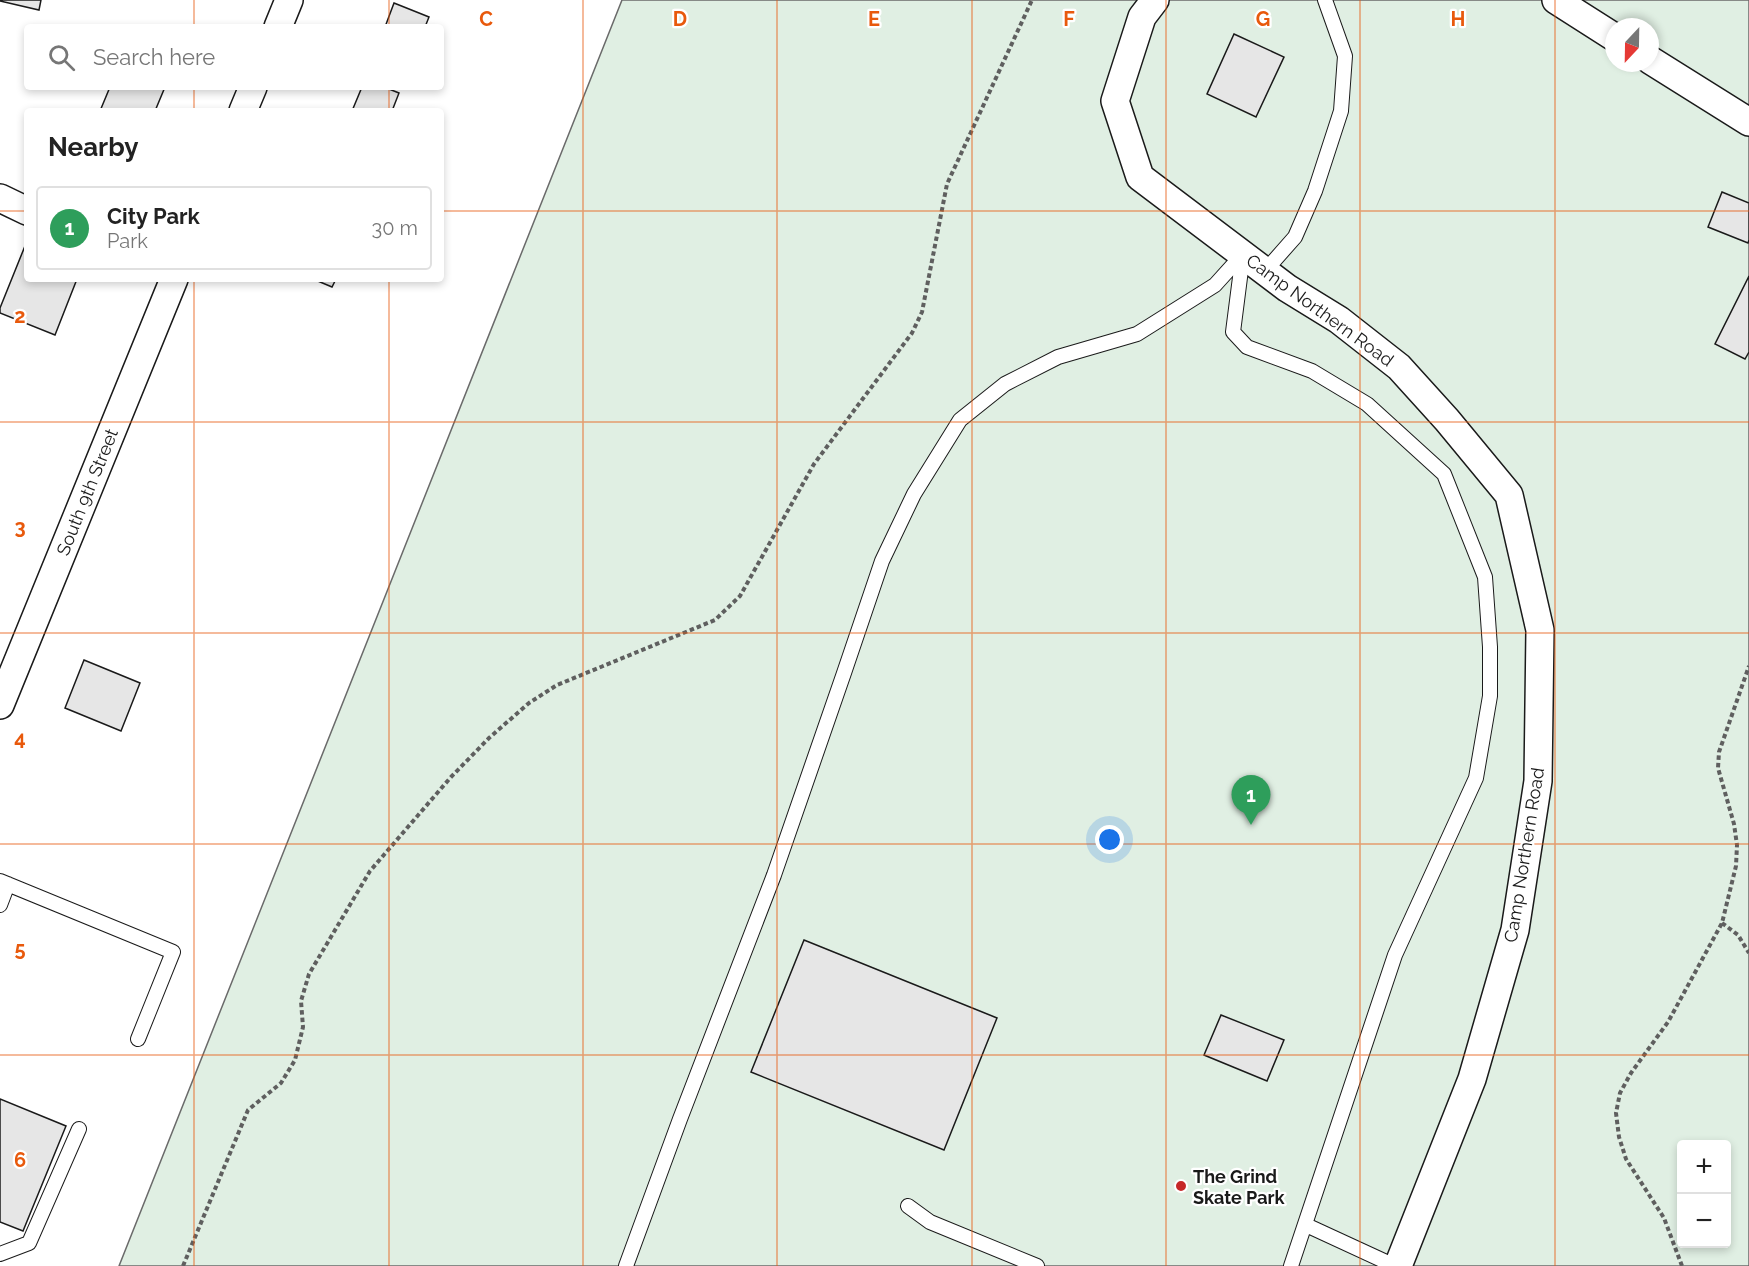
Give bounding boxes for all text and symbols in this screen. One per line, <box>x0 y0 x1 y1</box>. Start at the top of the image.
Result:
text: C <box>479 7 493 31</box>
text: D <box>673 7 687 31</box>
text: E <box>868 7 880 31</box>
text: F <box>1063 7 1075 31</box>
text: G <box>1256 7 1270 31</box>
text: H <box>1451 7 1465 31</box>
north arrow <box>1605 18 1659 72</box>
search box <box>24 24 444 90</box>
icon: search <box>45 41 78 74</box>
text: Search here <box>93 44 215 70</box>
text: Nearby <box>48 132 138 162</box>
text: City Park <box>107 203 200 229</box>
text: 1 <box>65 216 74 240</box>
text: 30 m <box>372 216 418 240</box>
text: Park <box>107 229 148 253</box>
street label: Camp Northern Road <box>1242 250 1398 370</box>
text: 2 <box>14 304 26 328</box>
street label: South 9th Street <box>52 425 122 559</box>
text: 3 <box>14 515 26 539</box>
text: 4 <box>14 726 26 750</box>
street label: Camp Northern Road <box>1500 766 1548 944</box>
pin: 1 <box>1232 776 1270 825</box>
your location <box>1095 825 1124 854</box>
text: 5 <box>14 937 26 961</box>
map controls <box>1677 1140 1731 1248</box>
button: + <box>1677 1140 1731 1194</box>
text: 6 <box>14 1148 26 1172</box>
place label: The Grind Skate Park <box>1193 1166 1285 1208</box>
marker: The Grind Skate Park <box>1174 1179 1188 1193</box>
button: − <box>1677 1194 1731 1248</box>

